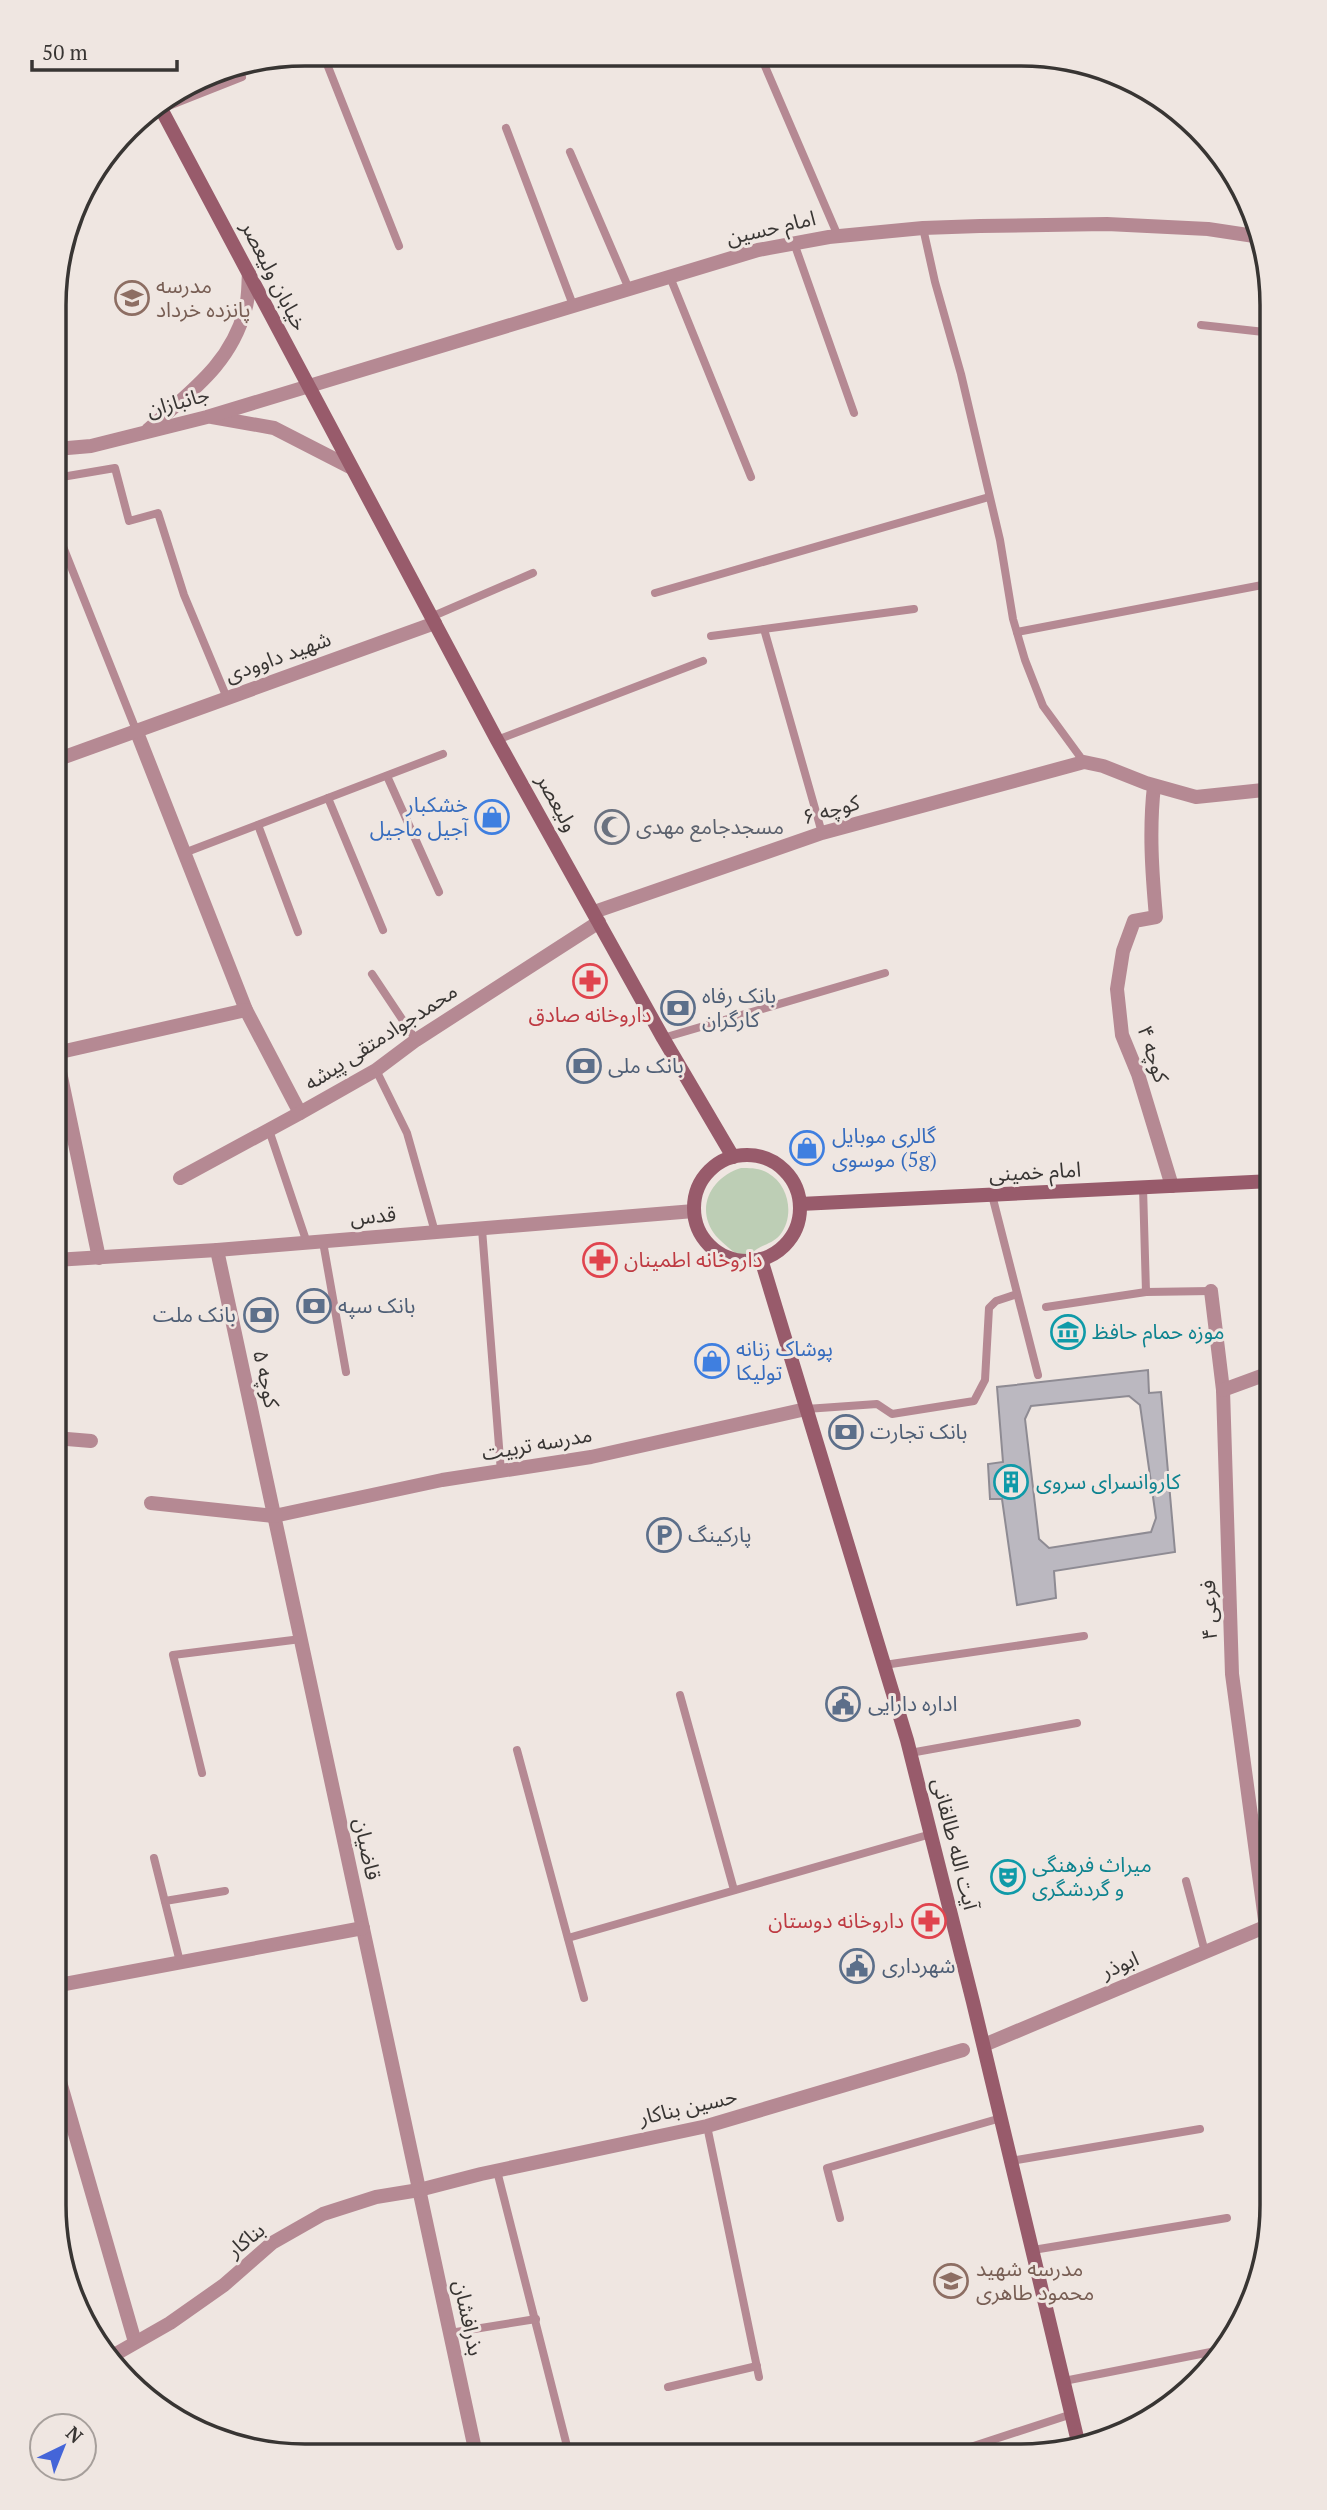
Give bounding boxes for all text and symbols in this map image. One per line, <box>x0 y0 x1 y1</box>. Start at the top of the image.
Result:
scale bar <box>32 28 177 72</box>
text: 50 m <box>42 38 88 66</box>
street label: امام حسین <box>723 203 819 254</box>
street label: خیابان ولیعصر <box>235 215 314 335</box>
place label: مدرسه پانزده خرداد <box>156 271 250 323</box>
school or university icon: مدرسه پانزده خرداد <box>113 279 151 317</box>
street label: جانبازان <box>143 379 212 423</box>
street label: شهید داوودی <box>221 624 335 688</box>
street label: ولیعصر <box>530 768 585 836</box>
street label: ۶ کوچه <box>799 787 863 831</box>
place label: خشکبار آجیل ماجیل <box>370 790 469 842</box>
shop icon: خشکبار آجیل ماجیل <box>473 798 511 836</box>
mosque icon: مسجدجامع مهدی <box>593 808 631 846</box>
place label: مسجدجامع مهدی <box>636 812 784 842</box>
pharmacy icon: داروخانه صادق <box>571 962 609 1000</box>
street label: محمدجوادمتقی پیشه <box>299 976 462 1096</box>
place label: بانک رفاه کارگران <box>702 981 776 1033</box>
bank icon: بانک رفاه کارگران <box>659 989 697 1027</box>
place label: داروخانه صادق <box>529 1000 651 1028</box>
street label: کوچه ۴ <box>1132 1022 1176 1086</box>
bank icon: بانک ملی <box>565 1047 603 1085</box>
place label: بانک ملی <box>608 1051 684 1079</box>
place label: گالری موبایل موسوی (5g) <box>832 1121 937 1173</box>
shop icon: گالری موبایل موسوی (5g) <box>788 1129 826 1167</box>
street label: امام خمینی <box>988 1155 1082 1190</box>
street label: قدس <box>349 1199 397 1231</box>
pharmacy icon: داروخانه اطمینان <box>581 1241 619 1279</box>
place label: داروخانه اطمینان <box>624 1245 762 1273</box>
bank icon: بانک سپه <box>295 1287 333 1325</box>
place label: بانک سپه <box>338 1291 416 1319</box>
bank icon: بانک ملت <box>242 1296 280 1334</box>
place label: بانک ملت <box>153 1300 236 1328</box>
museum icon: موزه حمام حافظ <box>1049 1313 1087 1351</box>
place label: موزه حمام حافظ <box>1092 1317 1225 1348</box>
place label: پوشاک زنانه تولیکا <box>736 1334 833 1386</box>
shop icon: پوشاک زنانه تولیکا <box>693 1342 731 1380</box>
street label: کوچه ۵ <box>247 1347 287 1411</box>
bank icon: بانک تجارت <box>827 1413 865 1451</box>
place label: بانک تجارت <box>870 1417 967 1445</box>
street label: مدرسه تربیت <box>480 1420 594 1466</box>
building icon: کاروانسرای سروی <box>992 1463 1030 1501</box>
place label: کاروانسرای سروی <box>1036 1467 1181 1495</box>
parking icon: پارکینگ <box>645 1516 683 1554</box>
place label: پارکینگ <box>688 1520 751 1548</box>
street label: فرعی ۴ <box>1193 1579 1223 1641</box>
public building icon: اداره دارایی <box>824 1685 862 1723</box>
place label: اداره دارایی <box>868 1689 957 1717</box>
street label: آیت الله طالقانی <box>926 1775 986 1913</box>
street label: قاضیان <box>348 1815 388 1882</box>
place label: میراث فرهنگی و گردشگری <box>1032 1850 1152 1902</box>
theatre icon: میراث فرهنگی و گردشگری <box>989 1858 1027 1896</box>
pharmacy icon: داروخانه دوستان <box>910 1902 948 1940</box>
place label: داروخانه دوستان <box>768 1906 904 1934</box>
street label: ابوذر <box>1096 1944 1143 1985</box>
public building icon: شهرداری <box>838 1947 876 1985</box>
place label: شهرداری <box>882 1951 955 1979</box>
street label: حسین بناکار <box>635 2081 740 2131</box>
street label: بناکار <box>220 2215 270 2264</box>
place label: مدرسه شهید محمود طاهری <box>976 2254 1094 2306</box>
school or university icon: مدرسه شهید محمود طاهری <box>932 2262 970 2300</box>
street label: بذرافشان <box>447 2277 491 2358</box>
north arrow <box>28 2412 98 2482</box>
text: N <box>61 2420 89 2449</box>

